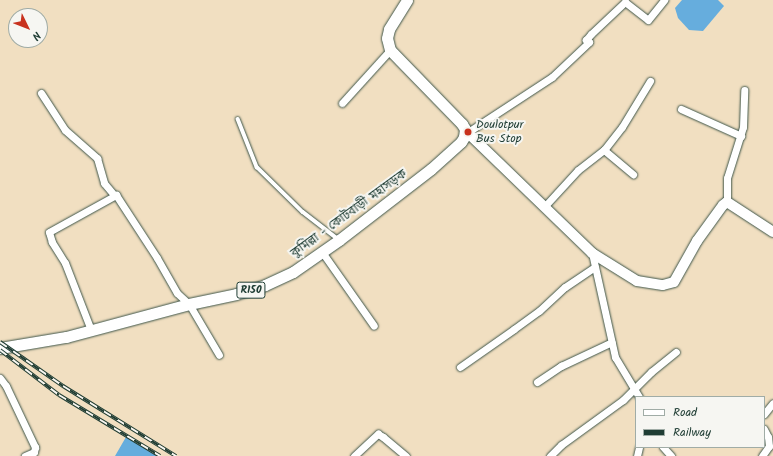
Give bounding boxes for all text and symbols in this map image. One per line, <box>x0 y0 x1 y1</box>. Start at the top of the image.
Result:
north arrow <box>8 8 48 48</box>
text: N <box>27 27 45 44</box>
place label: Doulotpur Bus Stop <box>476 118 523 146</box>
marker: Doulotpur Bus Stop <box>463 127 473 137</box>
street label: কুমিল্লা - কোটবাড়ী মহাসড়ক <box>288 167 410 261</box>
road number: R150 <box>236 281 266 299</box>
legend <box>635 396 765 448</box>
text: Road <box>673 403 697 422</box>
text: Railway <box>673 423 711 442</box>

